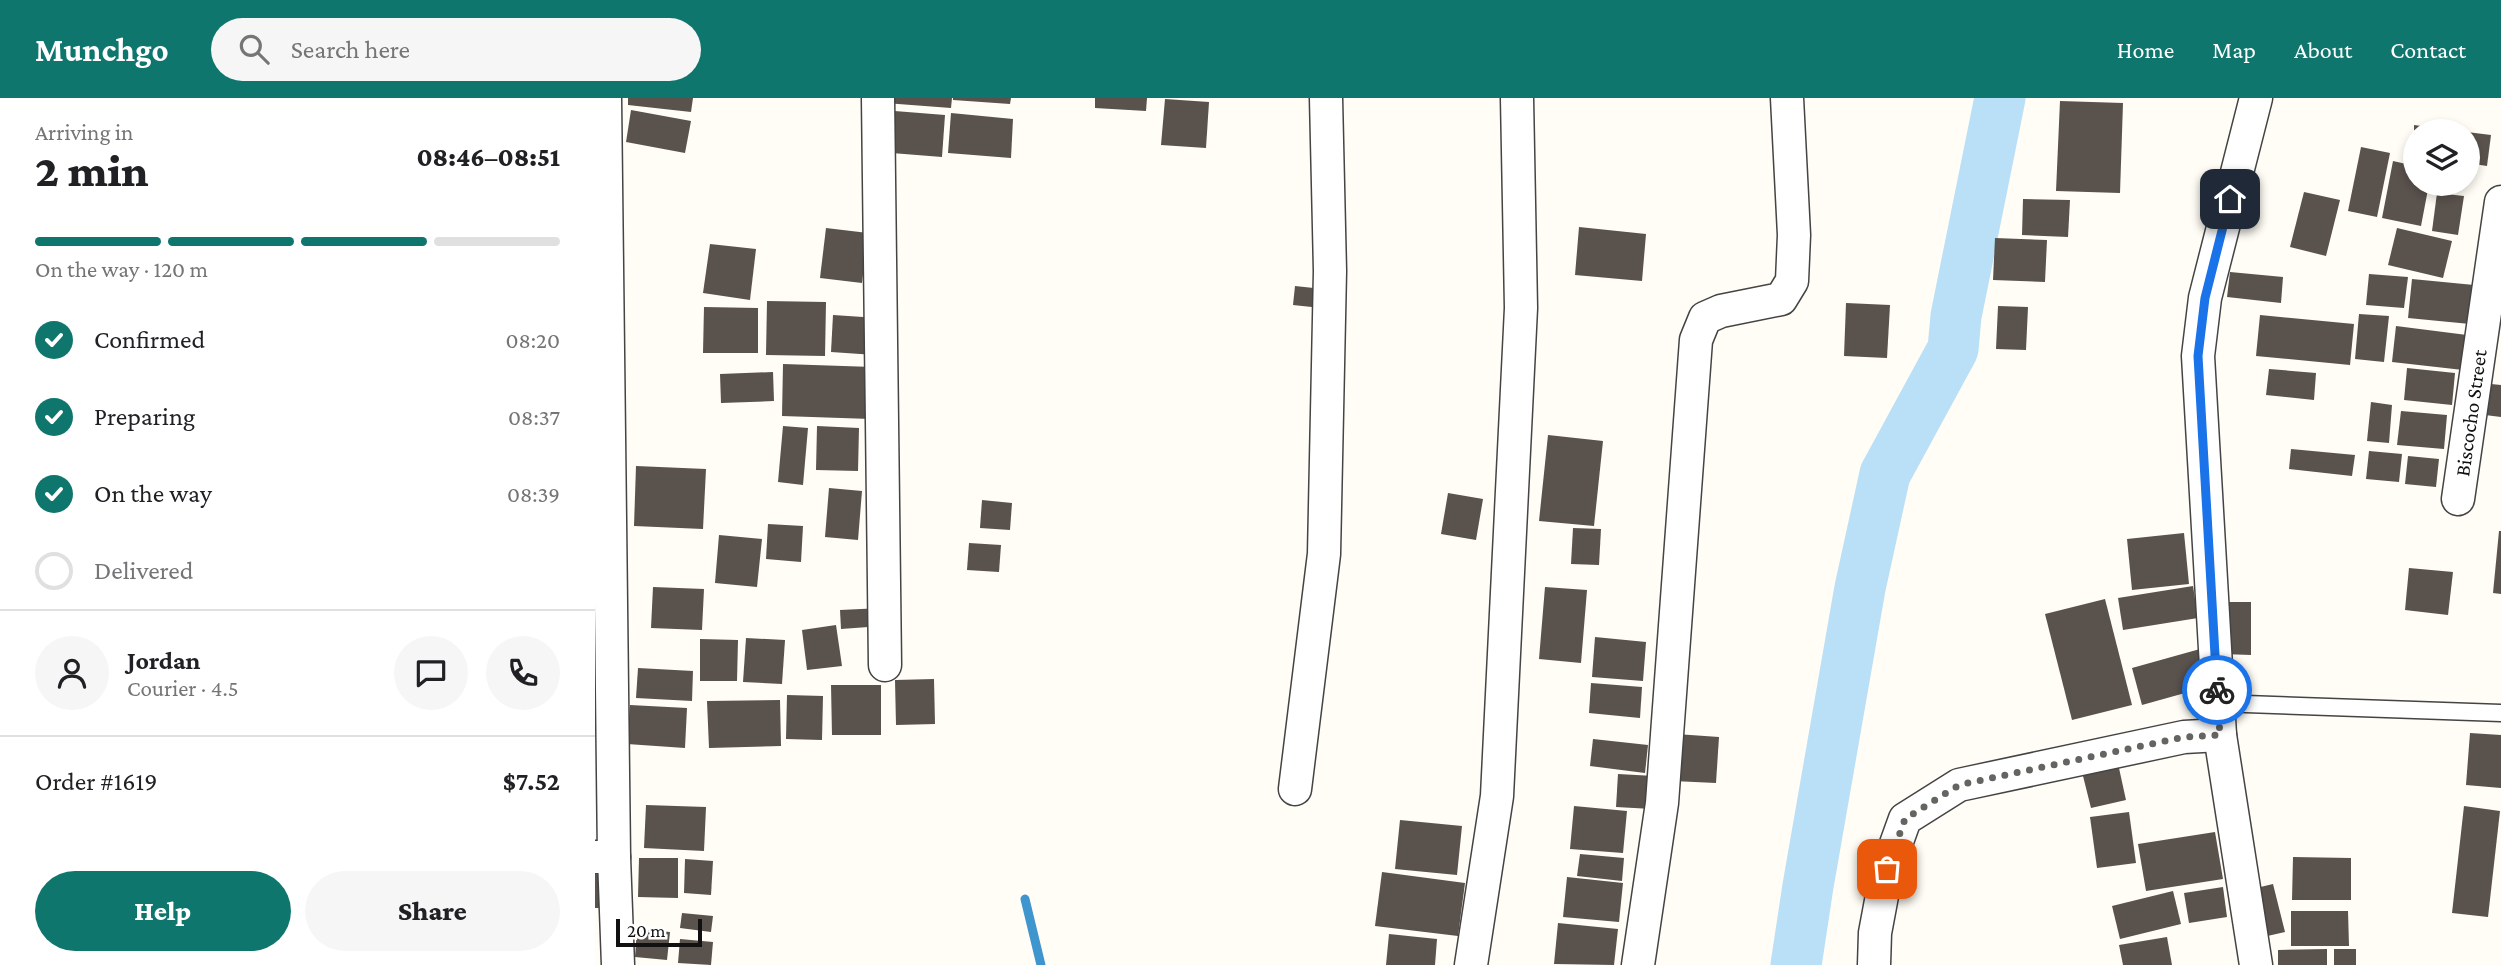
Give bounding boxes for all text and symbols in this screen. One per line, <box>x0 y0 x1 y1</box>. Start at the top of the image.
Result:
search box <box>211 18 701 81</box>
icon: search <box>235 30 273 68</box>
text: Munchgo <box>35 31 169 68</box>
text: Search here <box>291 35 410 64</box>
text: Home <box>2117 36 2174 63</box>
text: Map <box>2212 36 2256 63</box>
text: About <box>2294 36 2352 63</box>
text: Contact <box>2390 36 2466 63</box>
text: Arriving in <box>35 119 133 145</box>
map controls <box>2403 119 2480 196</box>
button: layers <box>2403 119 2480 196</box>
text: 08:46–08:51 <box>416 143 560 172</box>
text: 2 min <box>35 145 149 196</box>
pin <box>2200 169 2260 229</box>
icon: home <box>2211 180 2249 218</box>
text: On the way · 120 m <box>35 256 208 282</box>
icon: check <box>35 321 73 359</box>
text: Confirmed <box>94 325 205 354</box>
text: 08:20 <box>505 327 560 353</box>
street label: Biscocho Street <box>2450 347 2492 478</box>
icon: check <box>35 398 73 436</box>
text: Preparing <box>94 402 195 431</box>
text: 08:37 <box>508 404 560 430</box>
icon: check <box>35 475 73 513</box>
text: On the way <box>94 479 212 508</box>
text: 08:39 <box>507 481 560 507</box>
text: Delivered <box>94 556 193 585</box>
button: person <box>35 636 109 710</box>
button: chat <box>394 636 468 710</box>
button: phone <box>486 636 560 710</box>
text: Jordan <box>127 646 201 675</box>
courier <box>2182 655 2252 725</box>
icon: bike <box>2198 671 2236 709</box>
text: Courier · 4.5 <box>127 675 239 701</box>
text: Order #1619 <box>35 767 157 796</box>
text: $7.52 <box>503 767 560 796</box>
pin <box>1857 839 1917 899</box>
icon: bag <box>1868 850 1906 888</box>
button: Help <box>35 871 291 951</box>
button: Share <box>305 871 560 951</box>
scale bar <box>616 916 702 948</box>
text: 20 m <box>627 920 666 941</box>

